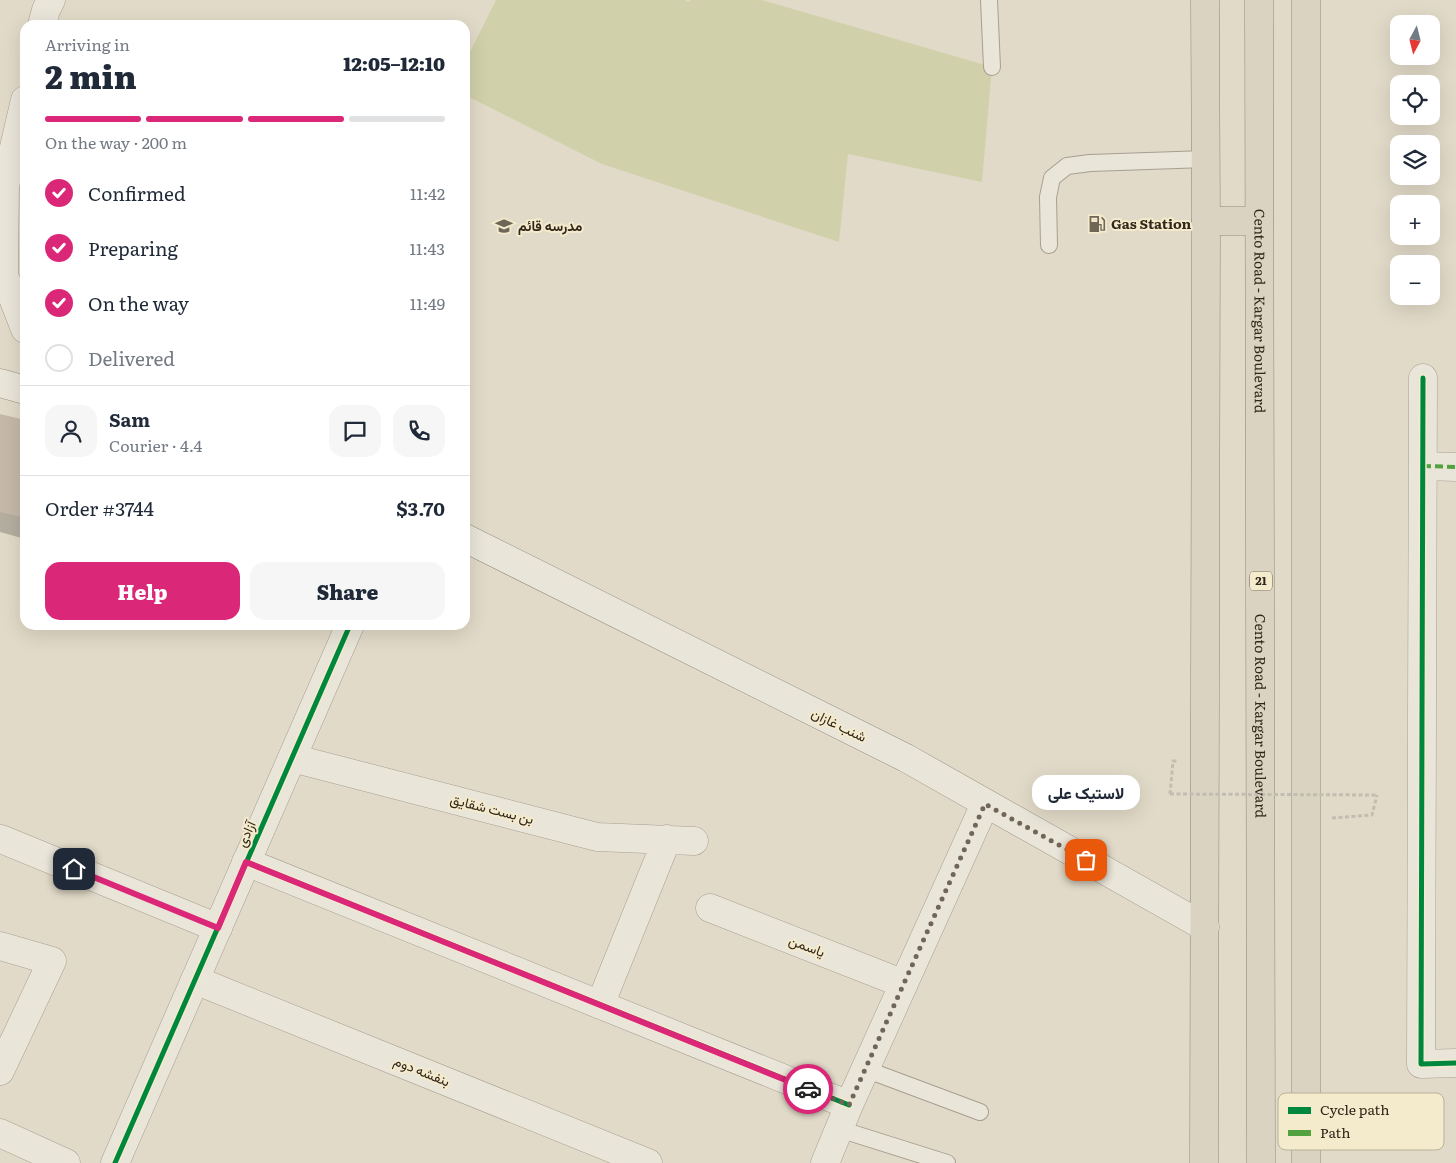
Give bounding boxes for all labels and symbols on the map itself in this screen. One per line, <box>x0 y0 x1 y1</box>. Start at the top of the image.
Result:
north arrow <box>1390 15 1440 65</box>
street label: Cento Road - Kargar Boulevard <box>1250 209 1271 414</box>
place label: Gas Station <box>1111 213 1192 233</box>
fuel station icon: Gas Station <box>1087 214 1107 234</box>
place label: مدرسه قائم <box>518 215 583 235</box>
school or university icon: مدرسه قائم <box>494 216 514 236</box>
road number: 21 <box>1250 572 1272 590</box>
street label: Cento Road - Kargar Boulevard <box>1251 614 1271 819</box>
street label: شنب غازان <box>808 702 870 746</box>
callout: لاستیک علی <box>1032 775 1140 810</box>
street label: بن بست شقایق <box>448 788 536 828</box>
street label: آزادی <box>230 816 260 850</box>
pin <box>1065 839 1107 881</box>
pin <box>53 848 95 890</box>
street label: یاسمن <box>786 929 828 961</box>
street label: بنفشه دوم <box>391 1050 453 1090</box>
courier <box>783 1064 833 1114</box>
legend <box>1278 1093 1444 1150</box>
text: Cycle path <box>1320 1099 1389 1119</box>
text: Path <box>1320 1122 1350 1142</box>

